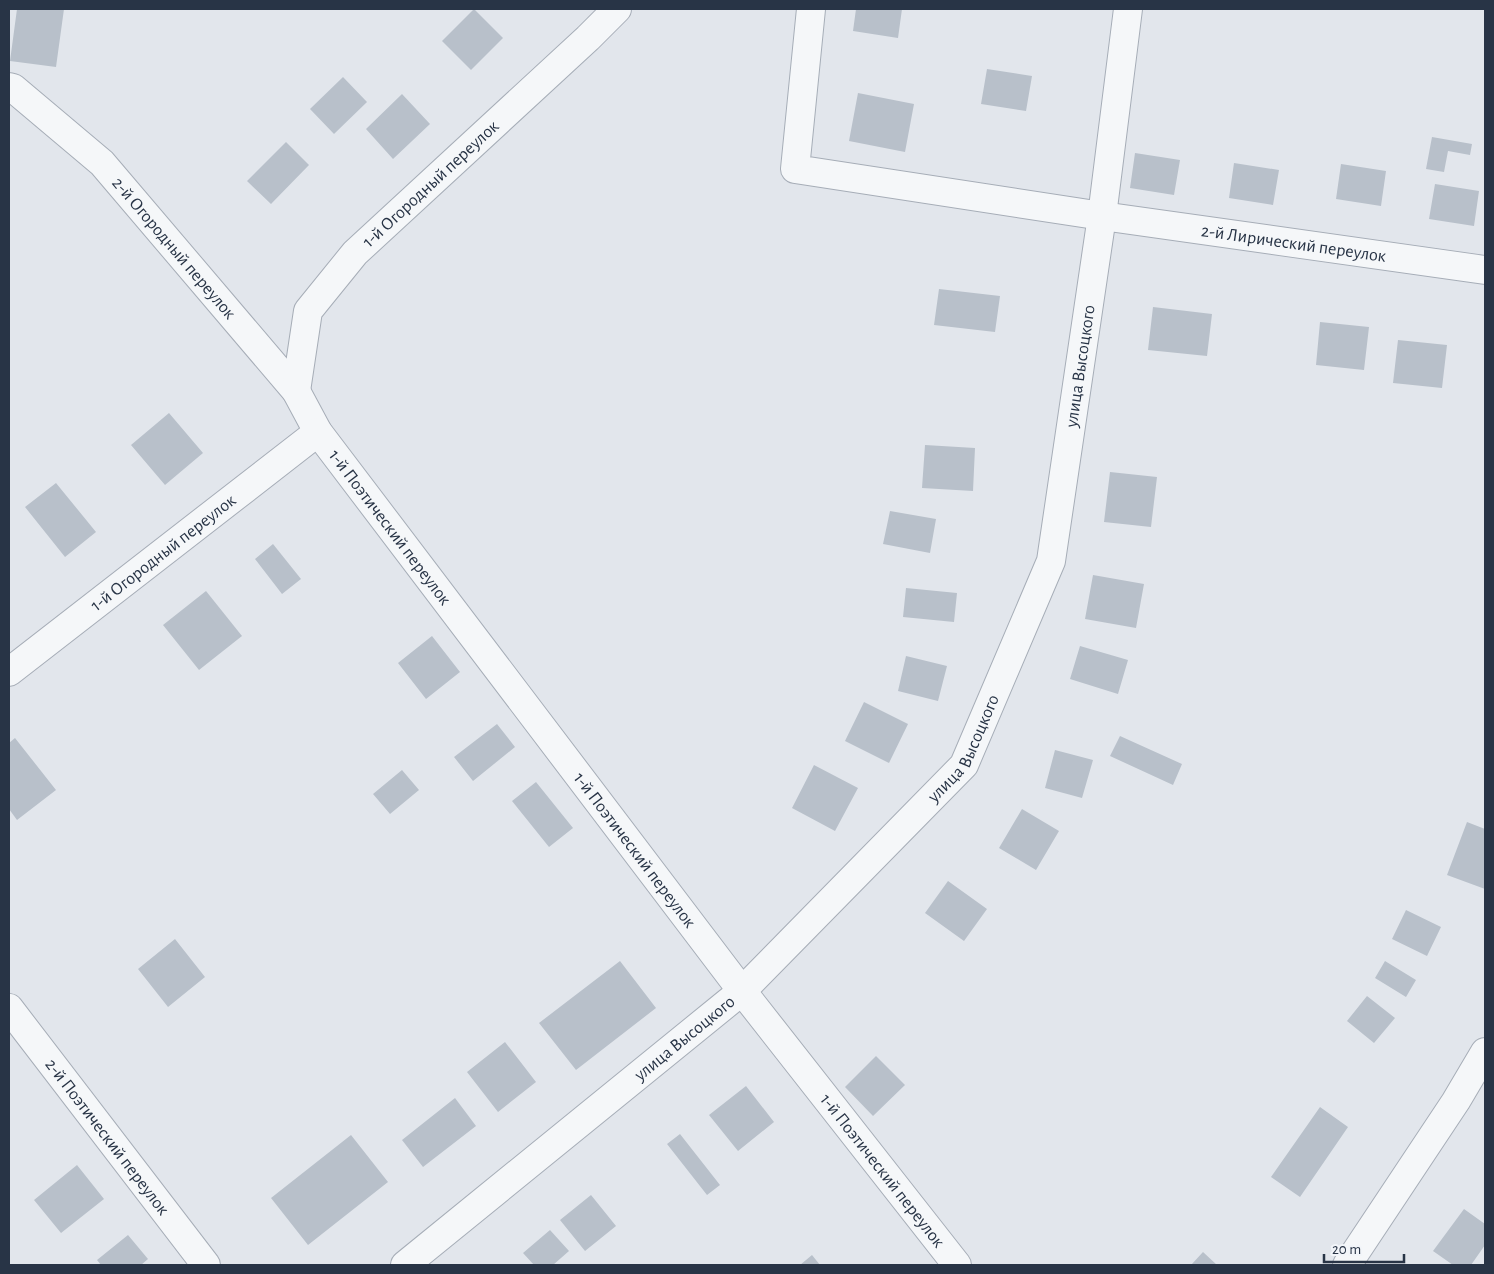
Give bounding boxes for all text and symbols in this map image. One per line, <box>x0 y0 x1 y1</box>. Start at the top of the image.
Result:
street label: 1-й Огородный переулок <box>359 117 503 251</box>
street label: 2-й Огородный переулок <box>108 174 239 324</box>
street label: 2-й Лирический переулок <box>1200 222 1388 266</box>
street label: улица Высоцкого <box>1063 304 1099 430</box>
street label: 1-й Поэтический переулок <box>325 447 454 609</box>
street label: 1-й Огородный переулок <box>88 491 240 615</box>
street label: улица Высоцкого <box>924 692 1003 807</box>
street label: 1-й Поэтический переулок <box>570 770 699 932</box>
street label: улица Высоцкого <box>631 993 739 1085</box>
street label: 2-й Поэтический переулок <box>41 1056 173 1219</box>
street label: 1-й Поэтический переулок <box>816 1091 948 1252</box>
scale bar <box>1324 1232 1404 1264</box>
text: 20 m <box>1332 1242 1361 1257</box>

